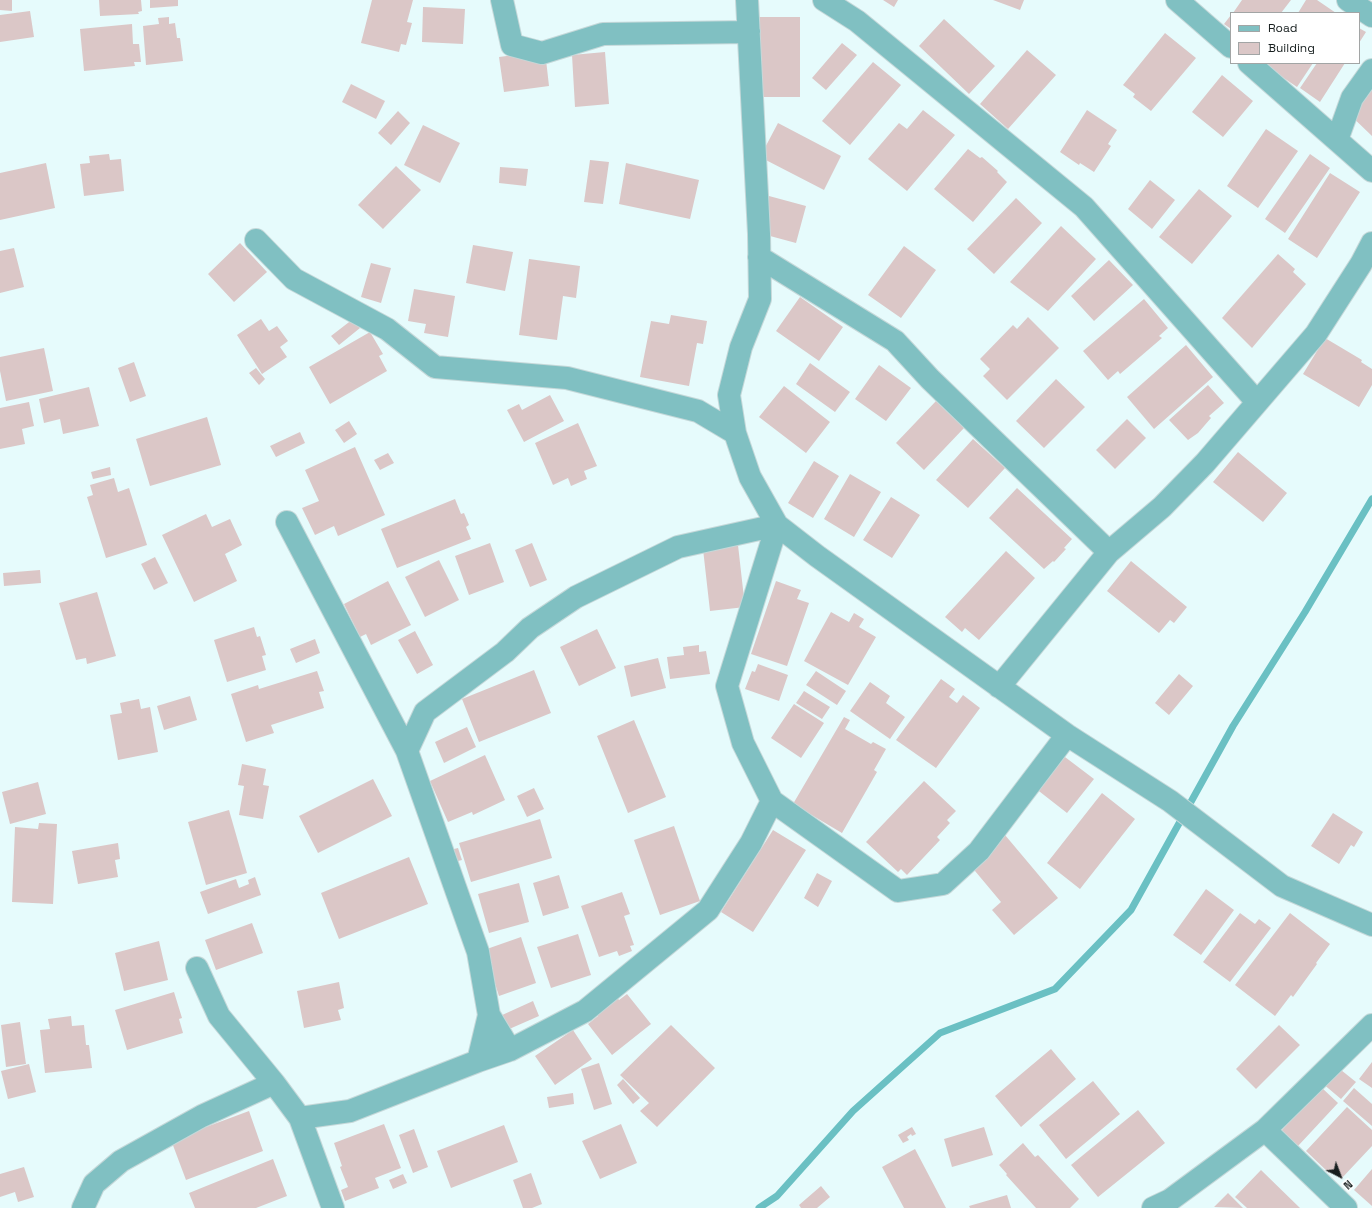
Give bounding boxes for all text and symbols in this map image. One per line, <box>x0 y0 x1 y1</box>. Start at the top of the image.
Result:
legend <box>1230 12 1360 64</box>
text: Road <box>1268 20 1297 36</box>
text: Building <box>1268 40 1315 56</box>
north arrow <box>1320 1156 1360 1196</box>
text: N <box>1341 1177 1355 1193</box>

